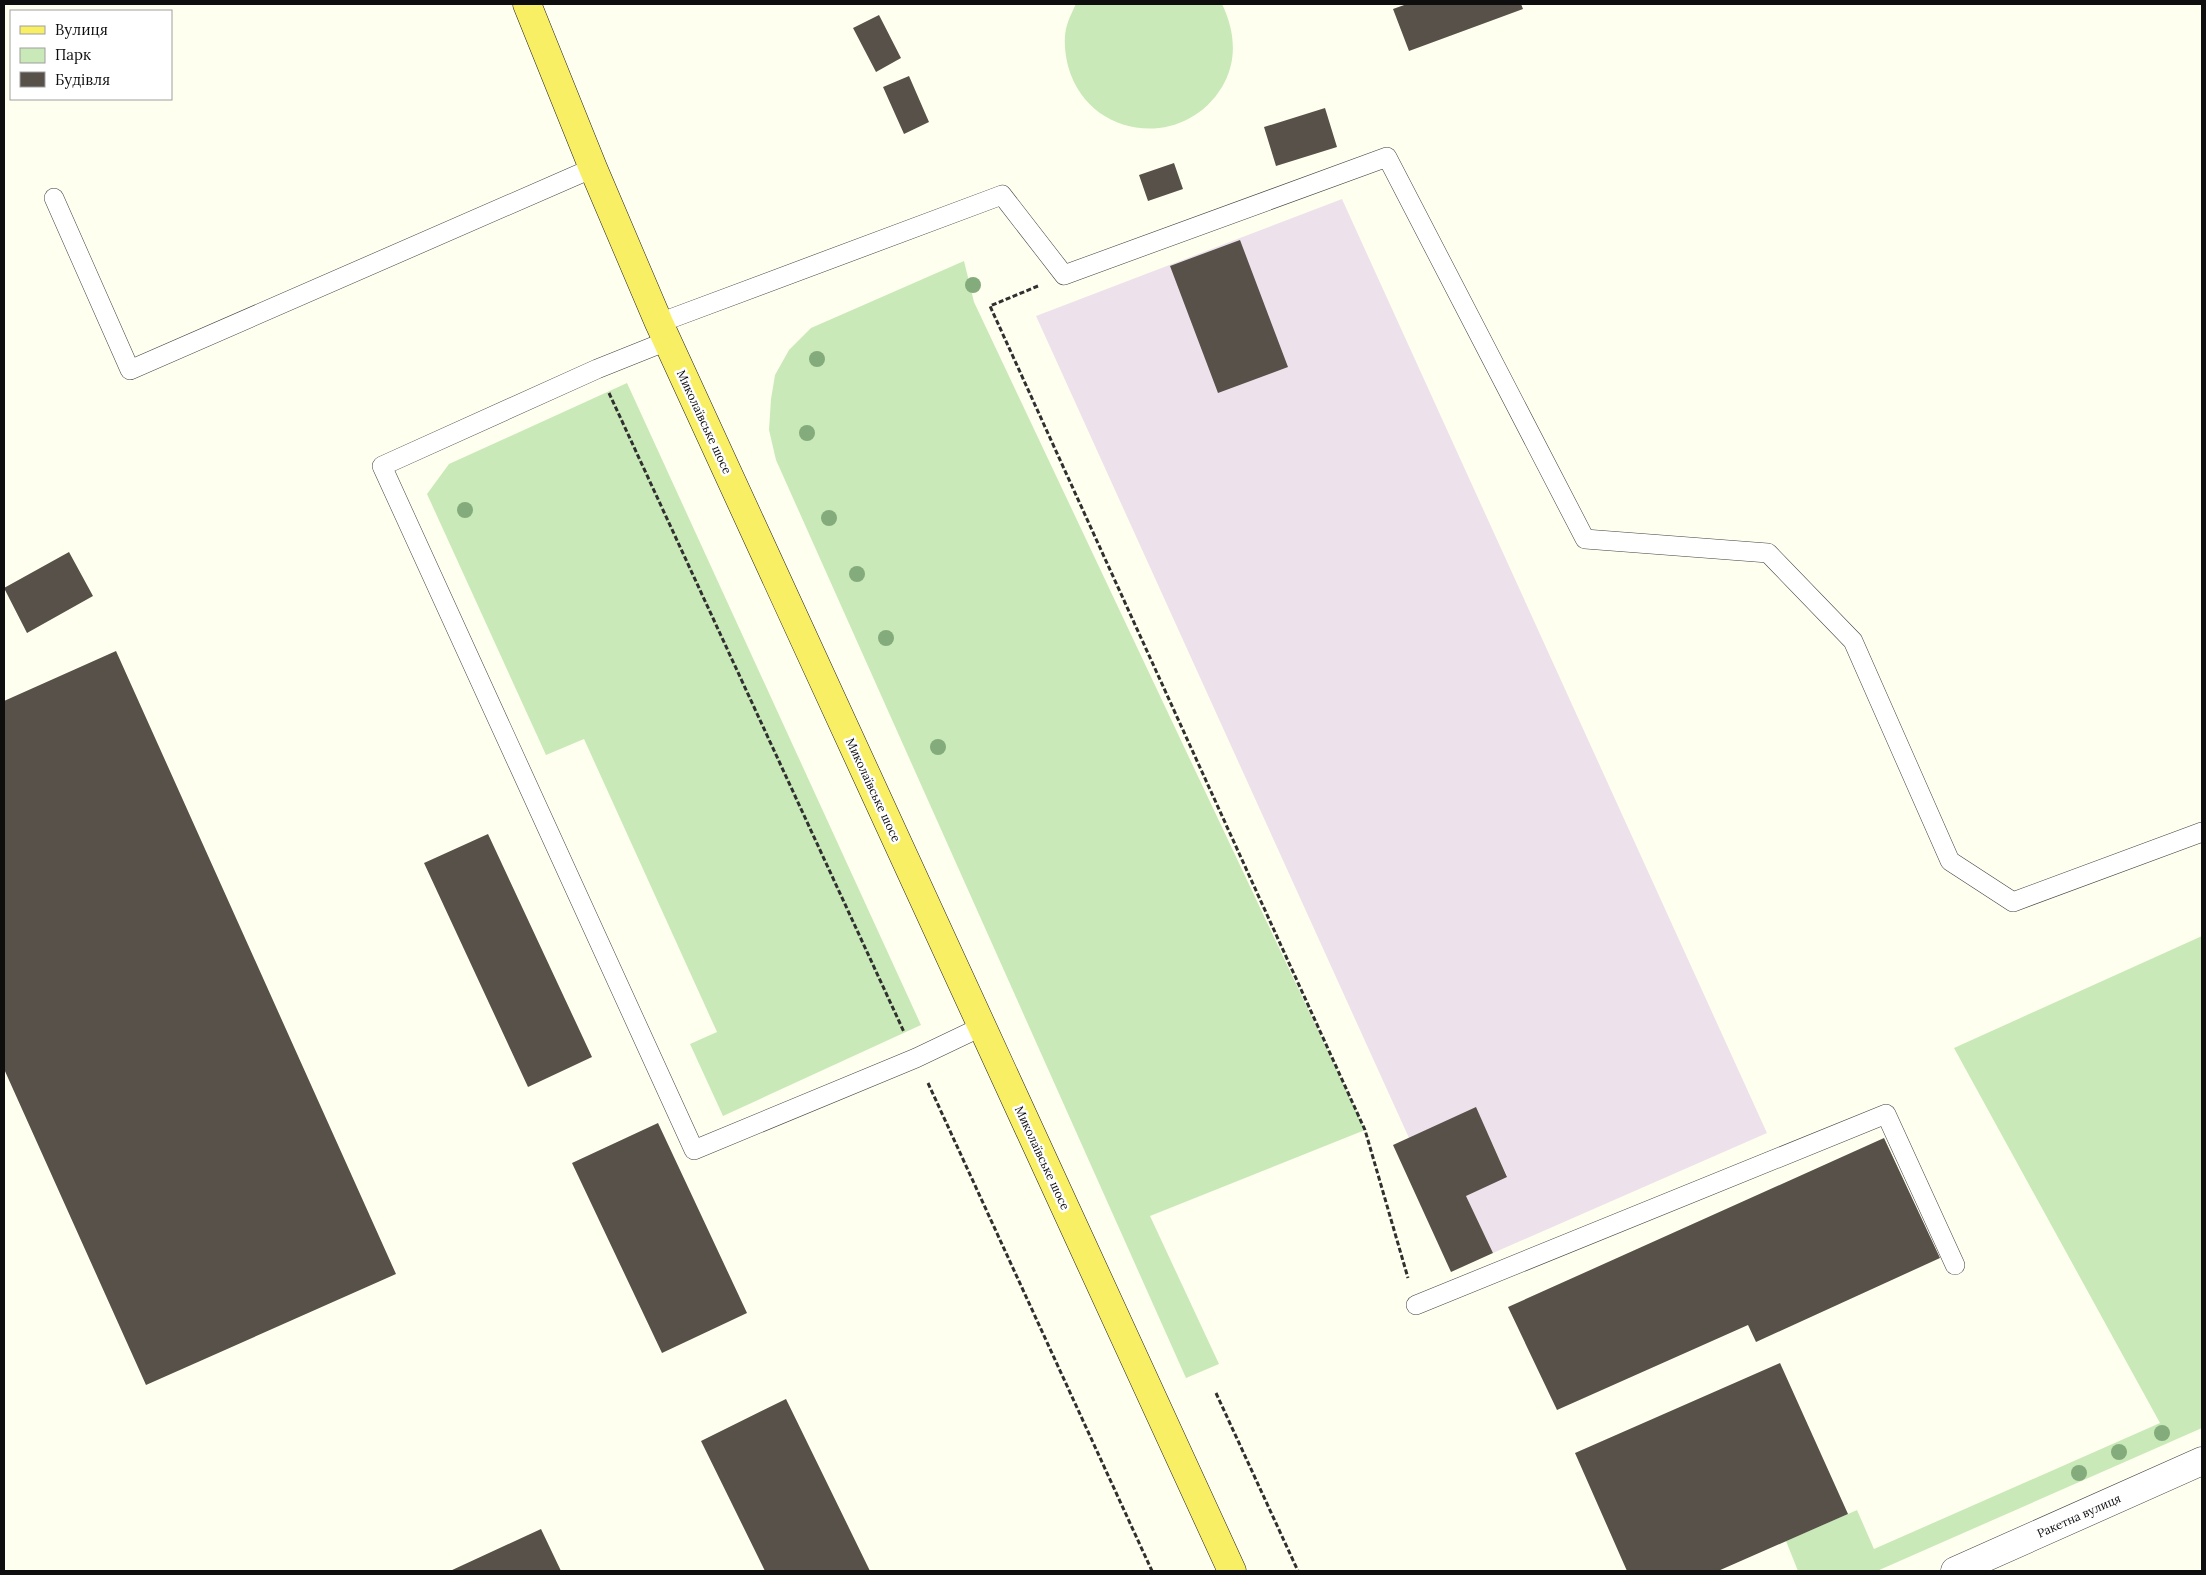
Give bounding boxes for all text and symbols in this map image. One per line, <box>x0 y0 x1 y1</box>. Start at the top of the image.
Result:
legend <box>10 10 172 100</box>
text: Вулиця <box>55 20 108 39</box>
text: Парк <box>55 45 91 64</box>
text: Будівля <box>55 70 110 89</box>
street label: Миколаївське шосе <box>674 367 735 477</box>
street label: Миколаївське шосе <box>843 735 904 845</box>
street label: Миколаївське шосе <box>1012 1103 1073 1213</box>
street label: Ракетна вулиця <box>2035 1490 2123 1541</box>

